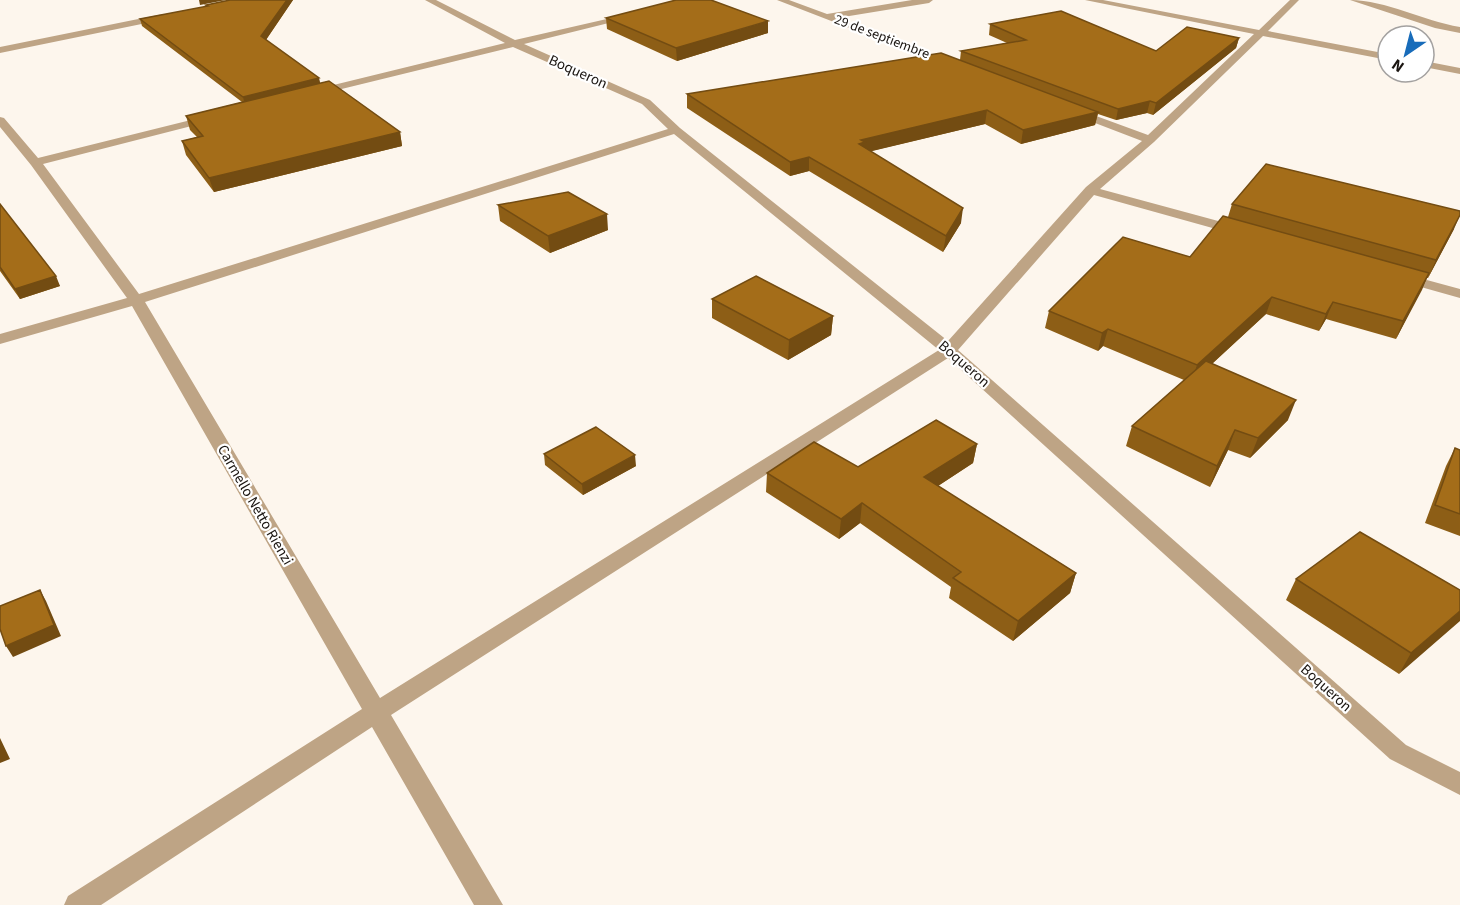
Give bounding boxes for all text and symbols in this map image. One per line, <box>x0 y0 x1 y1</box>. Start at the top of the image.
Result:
street label: 29 de septiembre <box>831 10 933 64</box>
north arrow <box>1376 24 1436 84</box>
street label: Boqueron <box>545 50 611 94</box>
text: N <box>1387 53 1409 78</box>
street label: Boqueron <box>934 336 994 392</box>
street label: Carmello Netto Rienzi <box>212 441 298 569</box>
street label: Boqueron <box>1296 659 1356 717</box>

